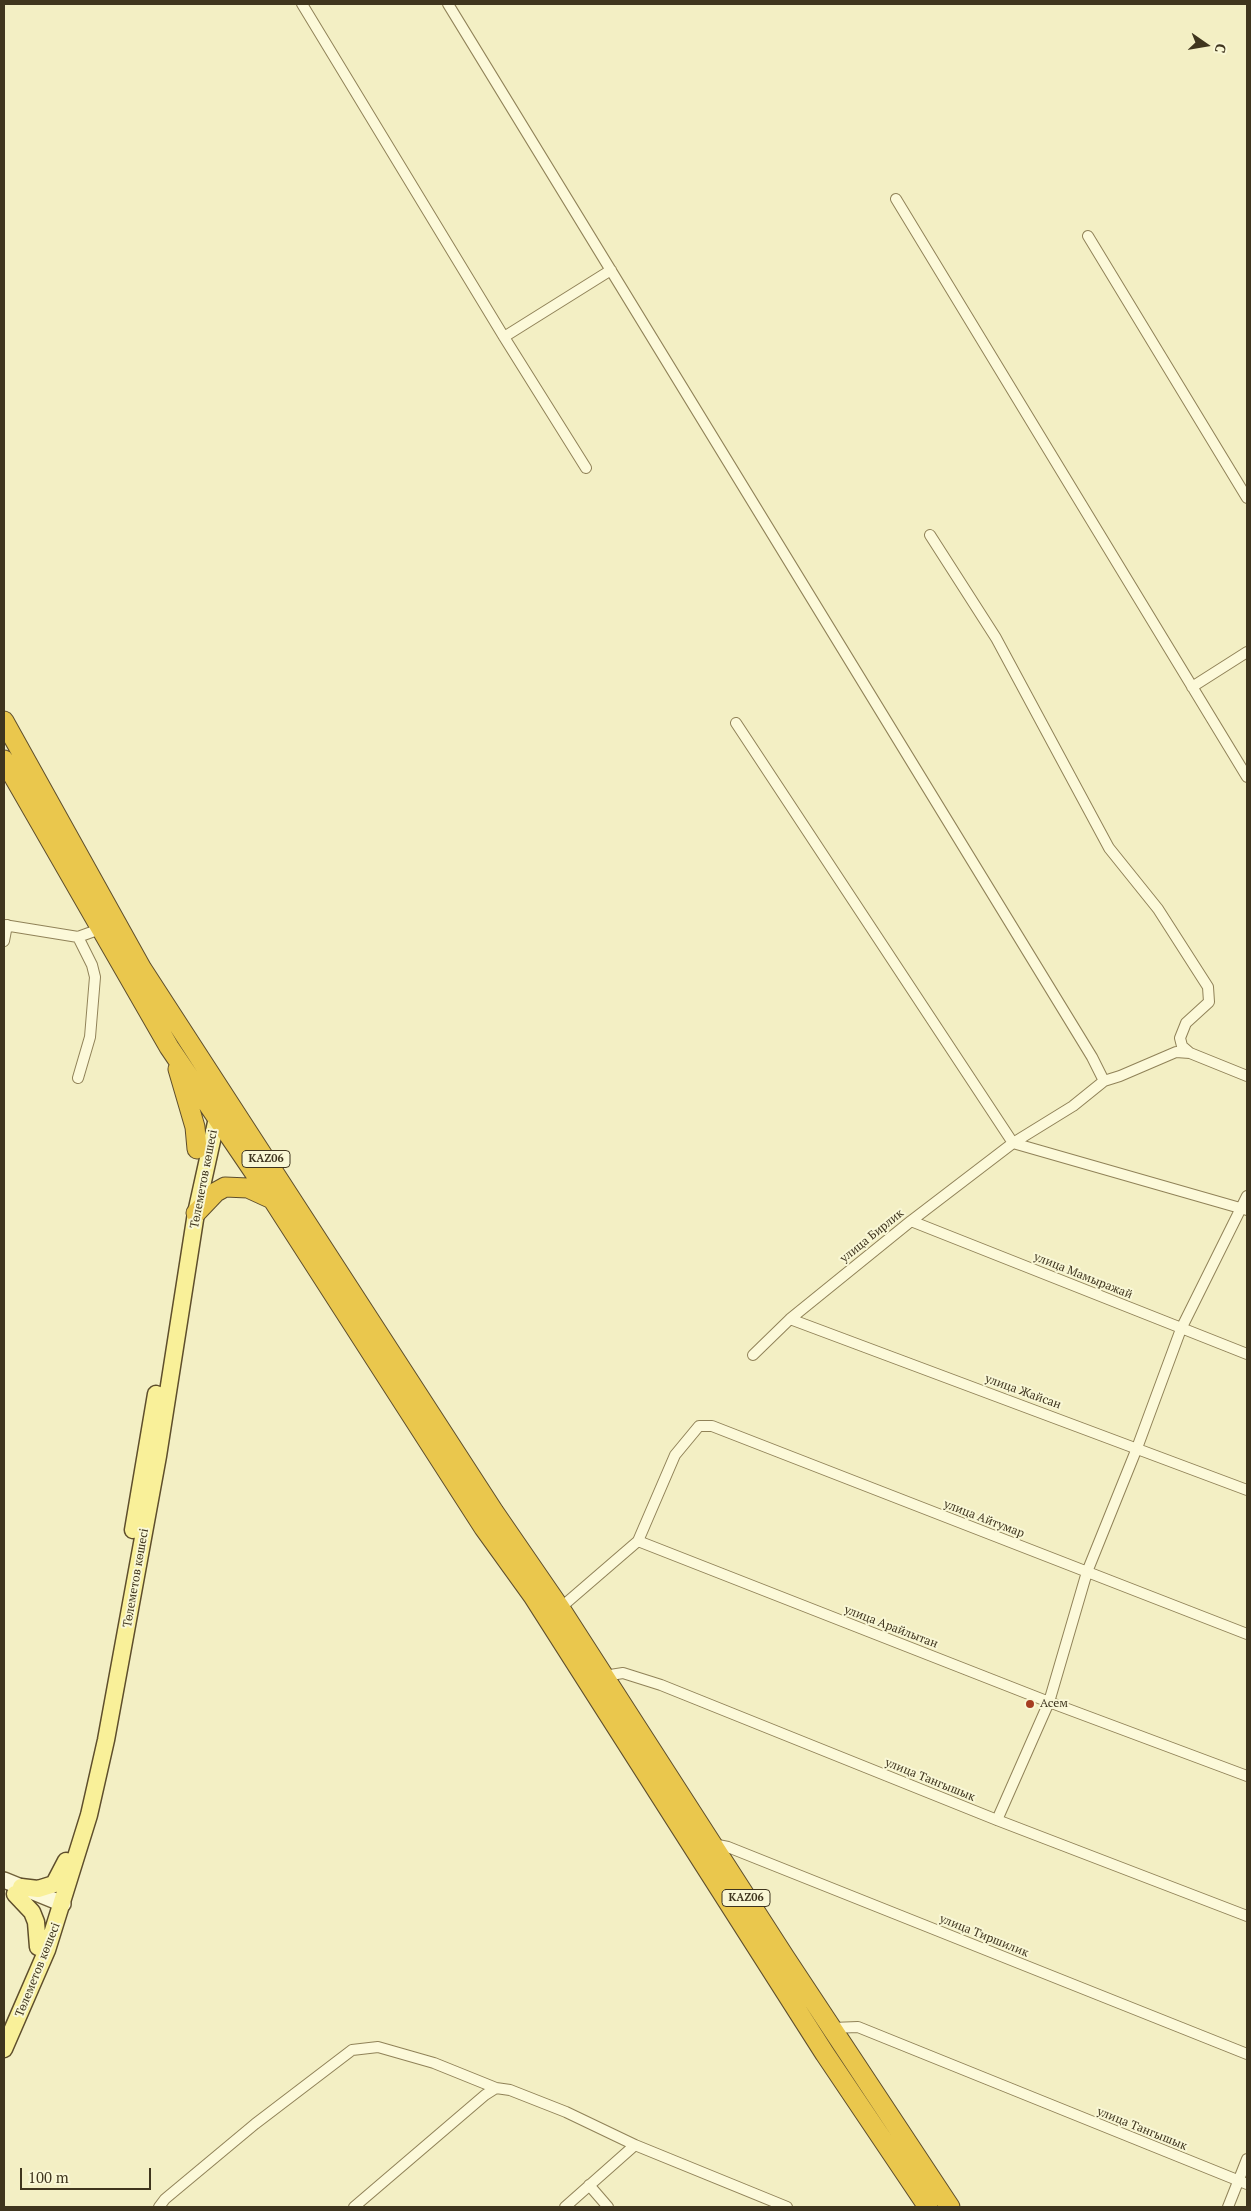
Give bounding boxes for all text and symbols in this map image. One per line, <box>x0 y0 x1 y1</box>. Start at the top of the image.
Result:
north arrow <box>1181 20 1231 70</box>
text: С <box>1211 42 1231 55</box>
street label: Төлеметов көшесі <box>187 1128 221 1230</box>
road number: KАZ06 <box>242 1150 290 1168</box>
street label: улица Бирлик <box>837 1206 907 1266</box>
street label: улица Мамыражай <box>1032 1250 1134 1302</box>
street label: улица Жайсан <box>983 1372 1063 1412</box>
street label: улица Айтумар <box>942 1497 1026 1541</box>
street label: Төлеметов көшесі <box>120 1527 152 1629</box>
street label: улица Арайлытан <box>842 1603 940 1651</box>
place label: Асем <box>1040 1697 1068 1711</box>
marker: Асем <box>1024 1698 1036 1710</box>
street label: улица Тангышык <box>883 1755 977 1805</box>
road number: KАZ06 <box>722 1890 770 1906</box>
street label: улица Тиршилик <box>937 1912 1031 1960</box>
street label: Төлеметов көшесі <box>13 1921 63 2019</box>
street label: улица Тангышык <box>1095 2104 1189 2154</box>
scale bar <box>22 2158 154 2190</box>
text: 100 m <box>28 2167 69 2187</box>

